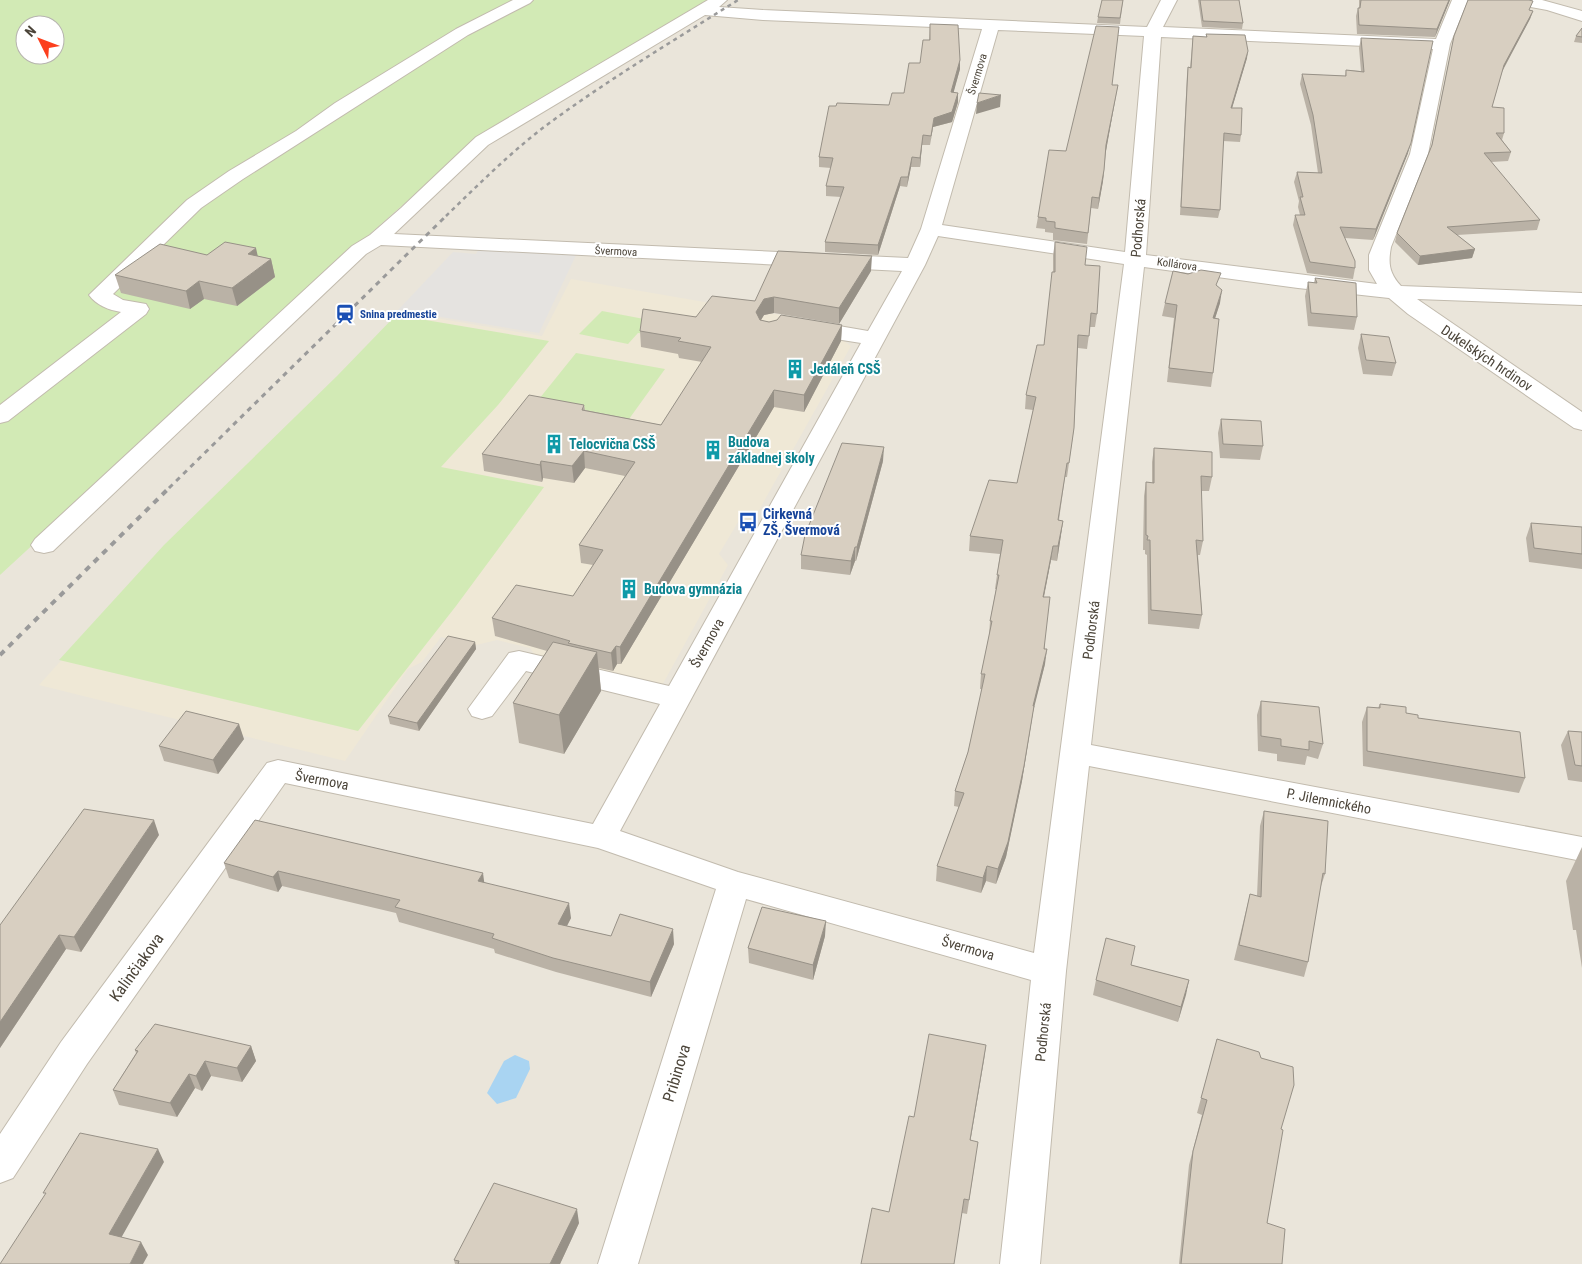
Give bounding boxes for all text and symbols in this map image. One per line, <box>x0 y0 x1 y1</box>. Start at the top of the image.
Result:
north arrow <box>15 15 65 65</box>
text: N <box>22 23 39 40</box>
street label: Švermova <box>965 52 990 96</box>
street label: Podhorská <box>1127 198 1149 258</box>
street label: Švermova <box>594 244 638 259</box>
street label: Kollárova <box>1156 255 1198 274</box>
station icon: Snina predmestie <box>334 303 356 325</box>
place label: Snina predmestie <box>360 308 437 321</box>
street label: Dukelských hrdinov <box>1438 322 1536 394</box>
building icon: Jedáleň CSŠ <box>784 358 806 380</box>
place label: Jedáleň CSŠ <box>810 360 881 377</box>
building icon: Telocvična CSŠ <box>543 433 565 455</box>
place label: Budova základnej školy <box>728 434 815 466</box>
place label: Telocvična CSŠ <box>569 435 656 452</box>
building icon: Budova základnej školy <box>702 439 724 461</box>
place label: Cirkevná ZŠ, Švermová <box>763 506 840 538</box>
bus stop icon: Cirkevná ZŠ, Švermová <box>737 511 759 533</box>
building icon: Budova gymnázia <box>618 578 640 600</box>
place label: Budova gymnázia <box>644 581 743 597</box>
street label: Podhorská <box>1079 600 1103 660</box>
street label: Švermova <box>686 615 727 671</box>
street label: Švermova <box>294 766 350 793</box>
street label: P. Jilemnického <box>1285 785 1373 817</box>
street label: Kalinčiakova <box>105 929 168 1005</box>
street label: Švermova <box>940 932 996 963</box>
street label: Podhorská <box>1032 1002 1054 1062</box>
street label: Pribinova <box>659 1042 694 1104</box>

